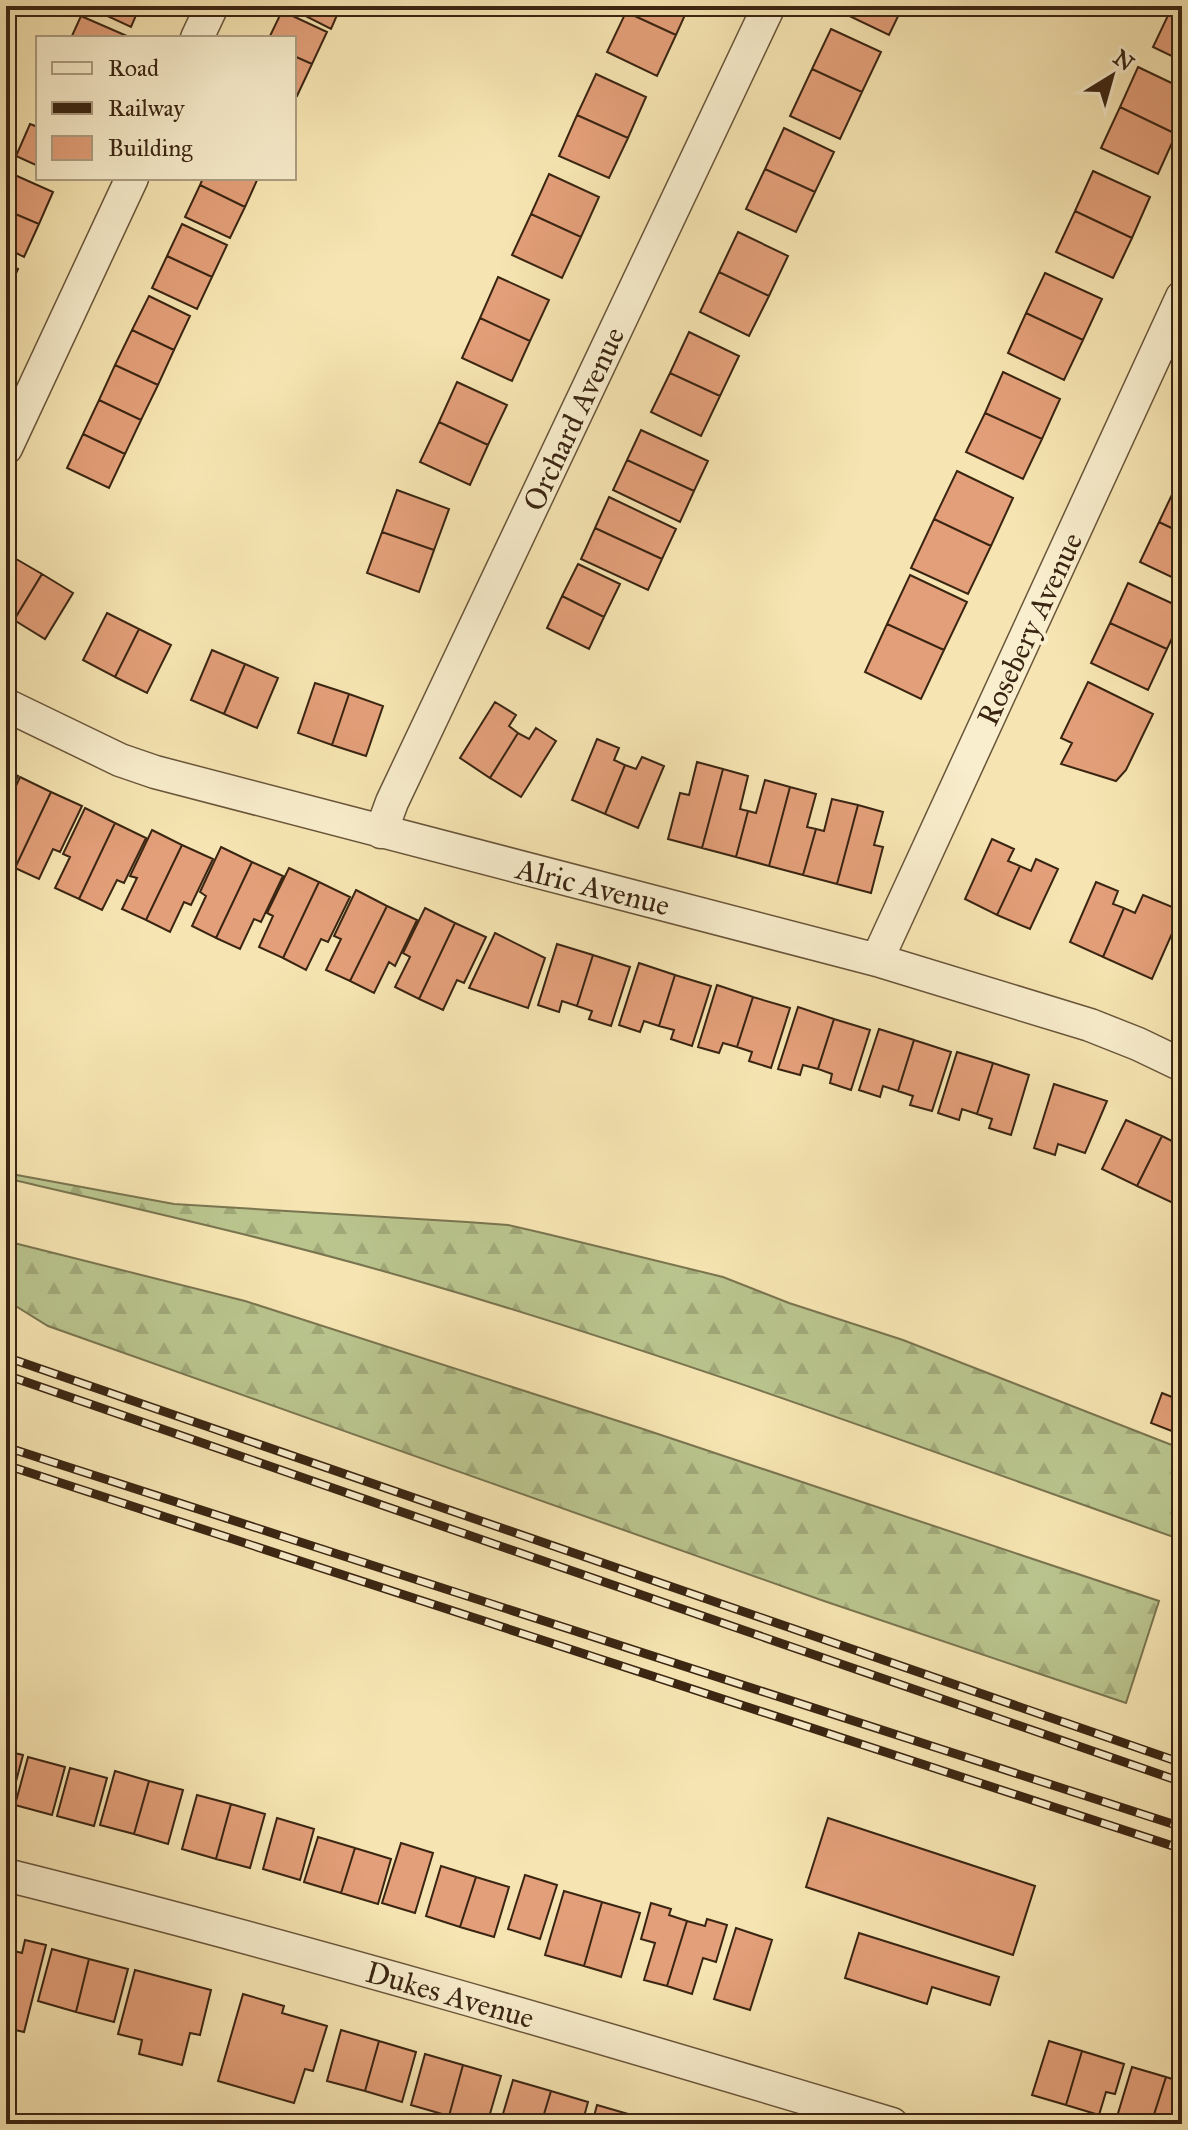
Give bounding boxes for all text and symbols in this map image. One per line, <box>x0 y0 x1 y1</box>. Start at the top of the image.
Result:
legend <box>36 36 296 180</box>
north arrow <box>1072 36 1152 116</box>
text: N <box>1108 44 1140 77</box>
text: Road <box>108 53 159 83</box>
text: Railway <box>108 93 185 123</box>
text: Building <box>108 133 193 163</box>
street label: Orchard Avenue <box>516 321 632 517</box>
street label: Rosebery Avenue <box>970 527 1090 731</box>
street label: Alric Avenue <box>511 850 673 923</box>
street label: Dukes Avenue <box>362 1954 538 2036</box>

